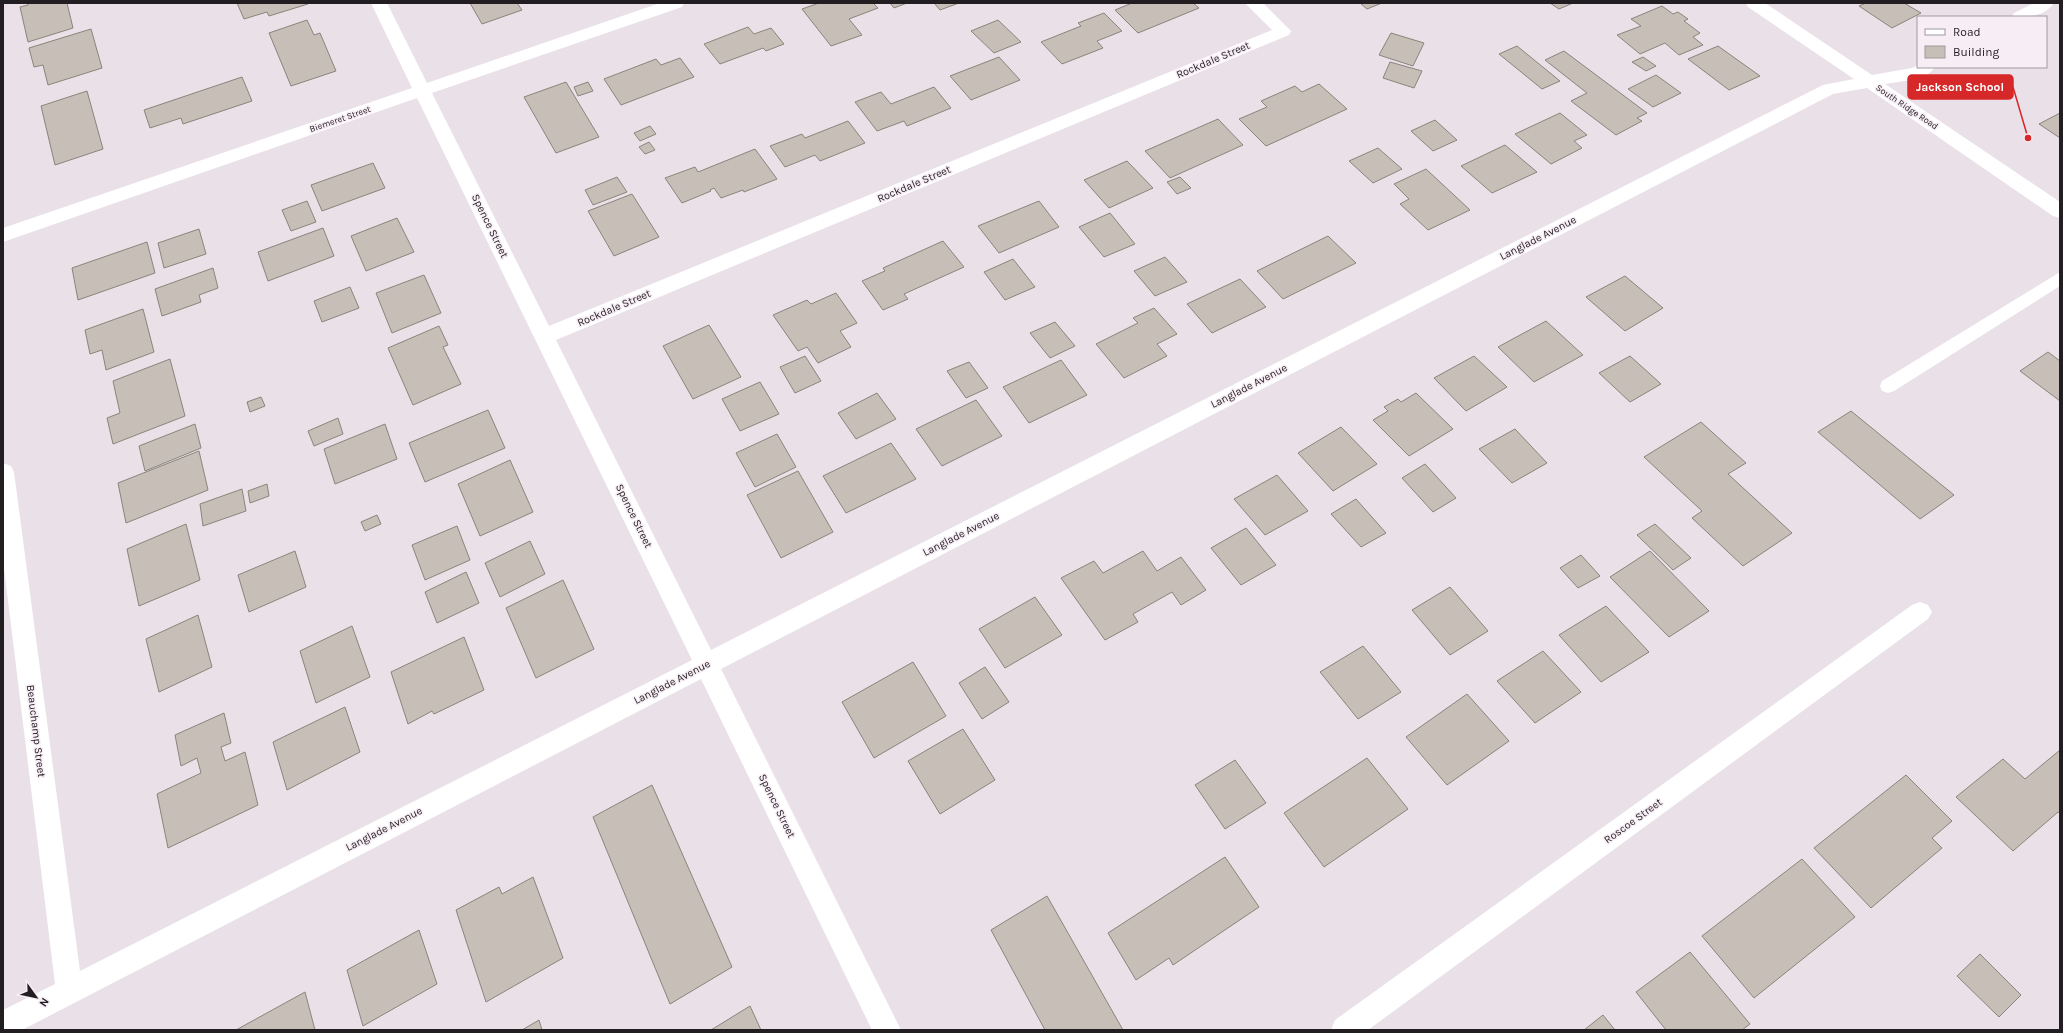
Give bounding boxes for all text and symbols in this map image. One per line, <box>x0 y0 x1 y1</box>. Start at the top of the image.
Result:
legend <box>1917 16 2047 68</box>
text: Road <box>1953 25 1981 39</box>
street label: Rockdale Street <box>1174 39 1252 81</box>
text: Building <box>1953 45 2000 59</box>
callout: Jackson School <box>1908 75 2013 99</box>
text: Jackson School <box>1916 80 2004 94</box>
street label: South Ridge Road <box>1874 82 1940 132</box>
street label: Biemeret Street <box>308 104 372 134</box>
street label: Rockdale Street <box>875 163 953 205</box>
street label: Spence Street <box>469 192 511 260</box>
street label: Langlade Avenue <box>1498 213 1579 263</box>
street label: Rockdale Street <box>575 287 653 329</box>
street label: Langlade Avenue <box>1209 361 1290 411</box>
street label: Spence Street <box>613 482 655 550</box>
street label: Langlade Avenue <box>921 509 1002 559</box>
street label: Langlade Avenue <box>632 657 713 707</box>
street label: Beauchamp Street <box>24 684 48 778</box>
street label: Spence Street <box>756 772 798 840</box>
street label: Roscoe Street <box>1601 796 1665 846</box>
street label: Langlade Avenue <box>344 804 425 854</box>
north arrow <box>16 977 56 1017</box>
text: N <box>36 995 52 1009</box>

